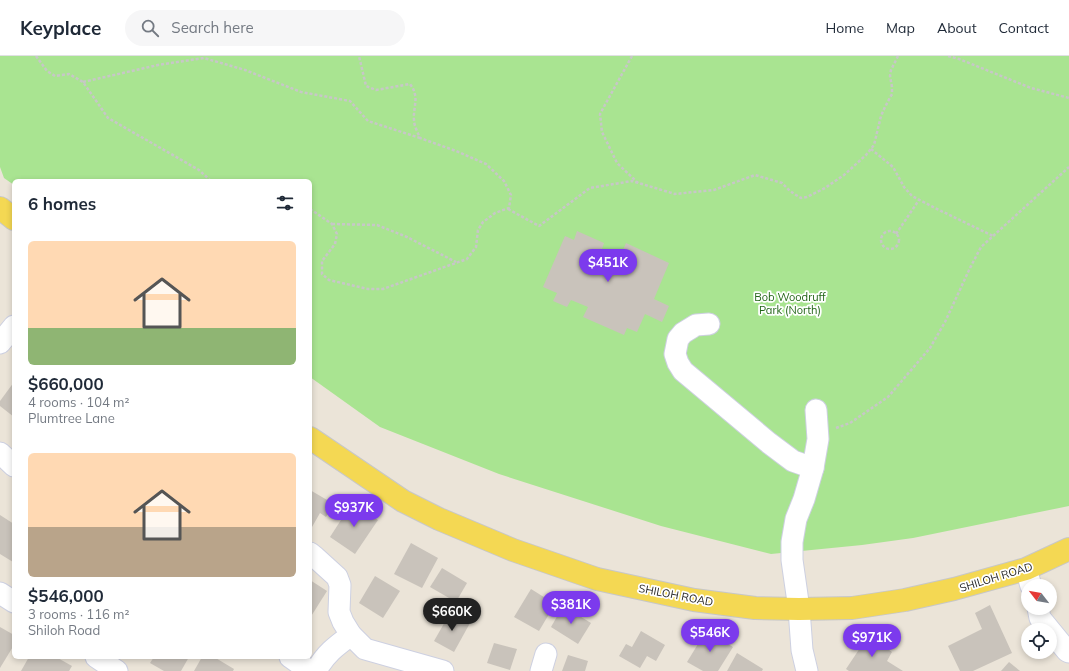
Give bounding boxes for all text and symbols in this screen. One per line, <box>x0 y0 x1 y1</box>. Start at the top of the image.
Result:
search box <box>125 10 405 46</box>
text: Keyplace <box>20 16 101 40</box>
icon: search <box>139 17 161 39</box>
text: Search here <box>171 18 254 37</box>
text: Home <box>825 19 864 37</box>
text: Map <box>886 19 915 37</box>
text: About <box>937 19 977 37</box>
text: Contact <box>999 19 1049 37</box>
icon: filters <box>274 192 296 214</box>
text: 6 homes <box>28 193 96 214</box>
pin: $451K <box>580 249 636 283</box>
text: $451K <box>588 254 628 270</box>
icon: home <box>126 267 198 339</box>
park label: Bob Woodruff Park (North) <box>754 290 826 317</box>
text: $660,000 <box>28 373 104 394</box>
text: 4 rooms · 104 m² <box>28 394 129 410</box>
text: Plumtree Lane <box>28 410 115 426</box>
icon: home <box>126 479 198 551</box>
pin: $937K <box>326 494 382 528</box>
text: $937K <box>334 499 374 515</box>
street label: SHILOH ROAD <box>958 559 1034 595</box>
north arrow <box>1021 579 1057 615</box>
map controls <box>1021 579 1057 659</box>
street label: SHILOH ROAD <box>637 581 715 609</box>
text: $546,000 <box>28 585 104 606</box>
pin: $381K <box>543 591 599 625</box>
text: $381K <box>551 596 591 612</box>
pin: $660K <box>424 598 480 632</box>
text: $660K <box>432 603 472 619</box>
text: 3 rooms · 116 m² <box>28 606 129 622</box>
pin: $546K <box>682 619 738 653</box>
text: Shiloh Road <box>28 622 100 638</box>
button: locate <box>1021 623 1057 659</box>
text: $546K <box>690 624 730 640</box>
pin: $971K <box>844 624 900 658</box>
text: $971K <box>852 629 892 645</box>

